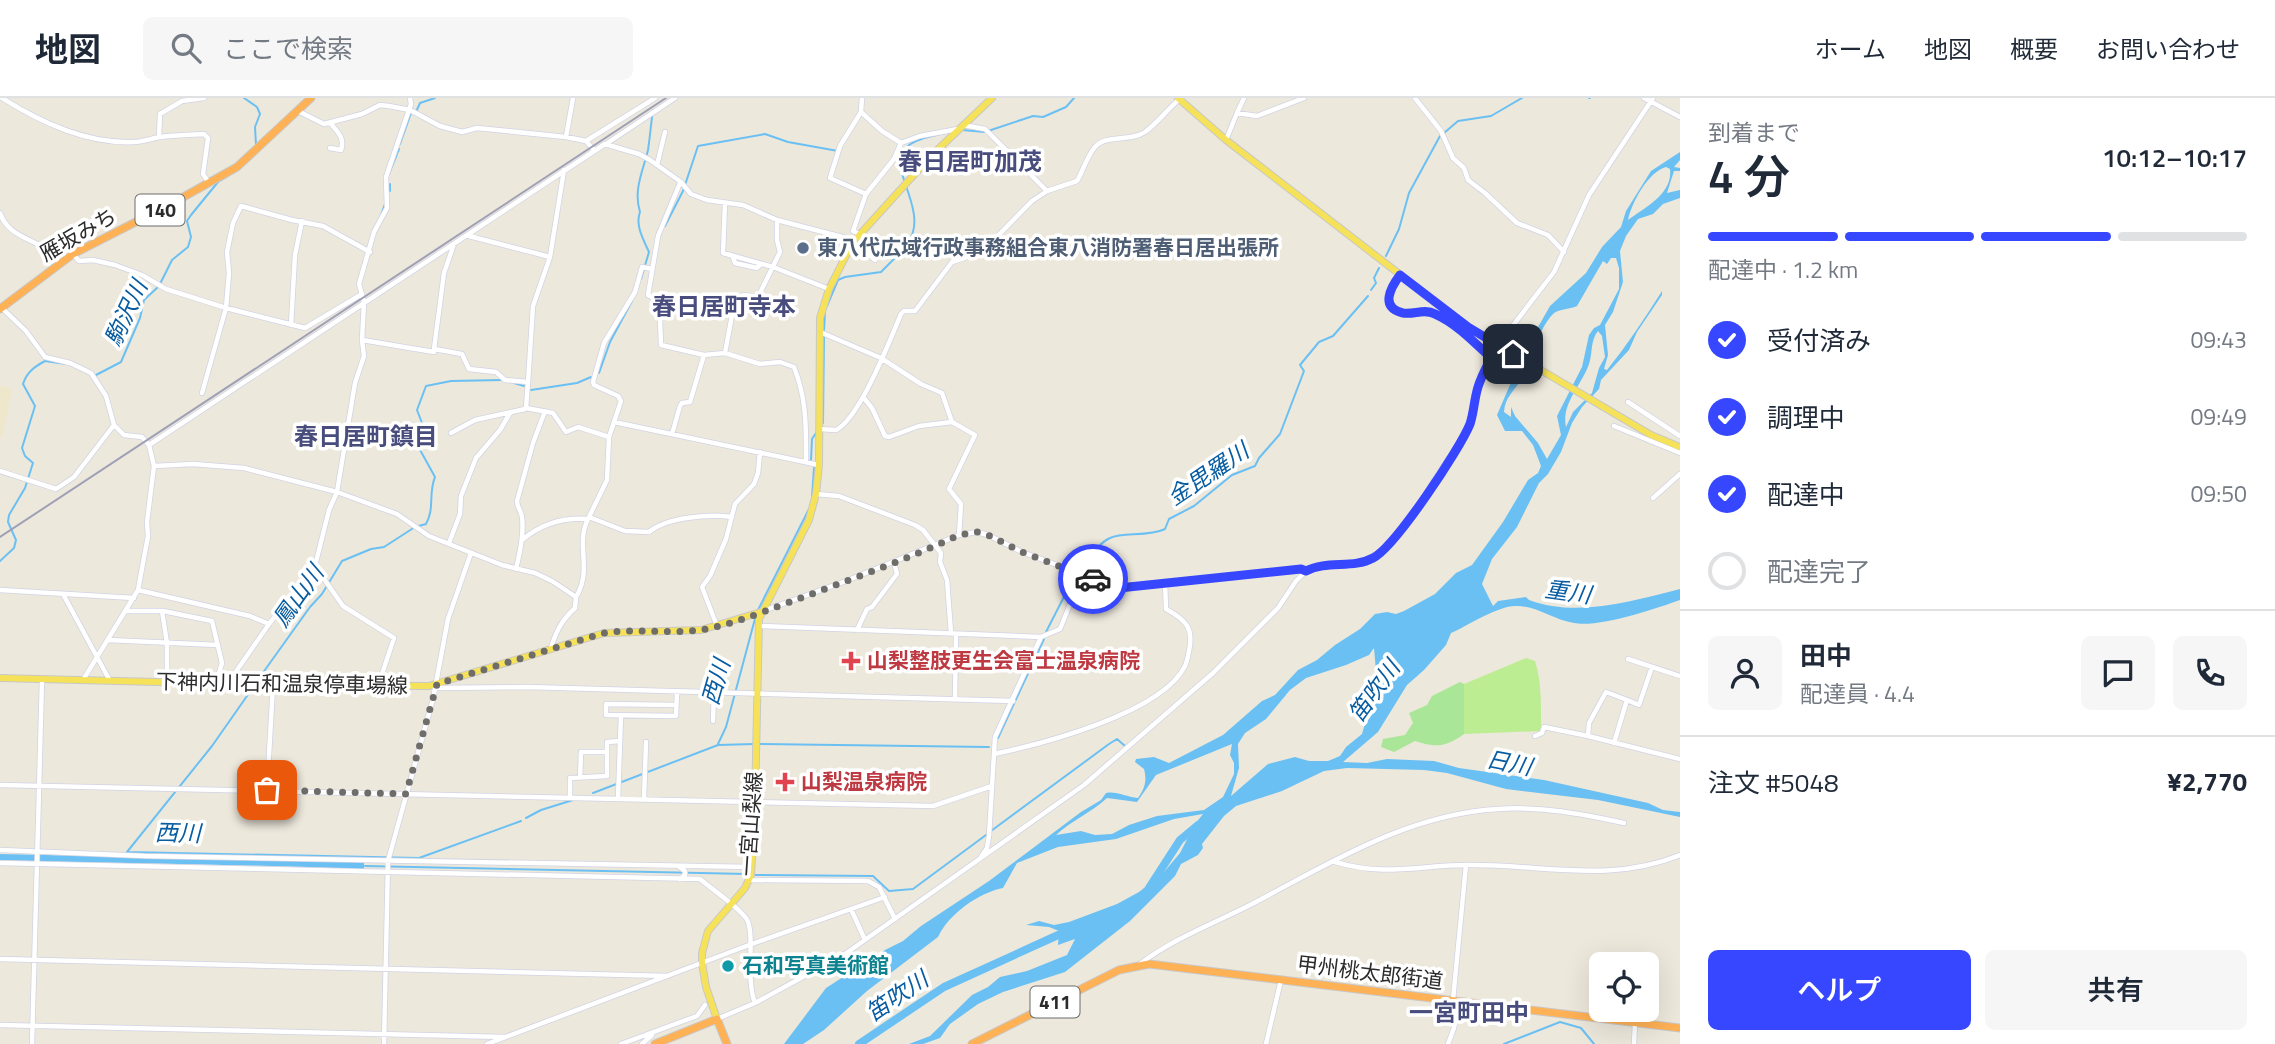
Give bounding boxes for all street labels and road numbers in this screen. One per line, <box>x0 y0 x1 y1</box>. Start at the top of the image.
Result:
road number: 140 <box>136 194 184 226</box>
street label: 雁坂みち <box>33 199 122 269</box>
street label: 下神内川石和温泉停車場線 <box>156 665 408 701</box>
street label: 一宮山梨線 <box>730 770 770 877</box>
street label: 甲州桃太郎街道 <box>1295 947 1445 997</box>
road number: 411 <box>1030 986 1080 1018</box>

